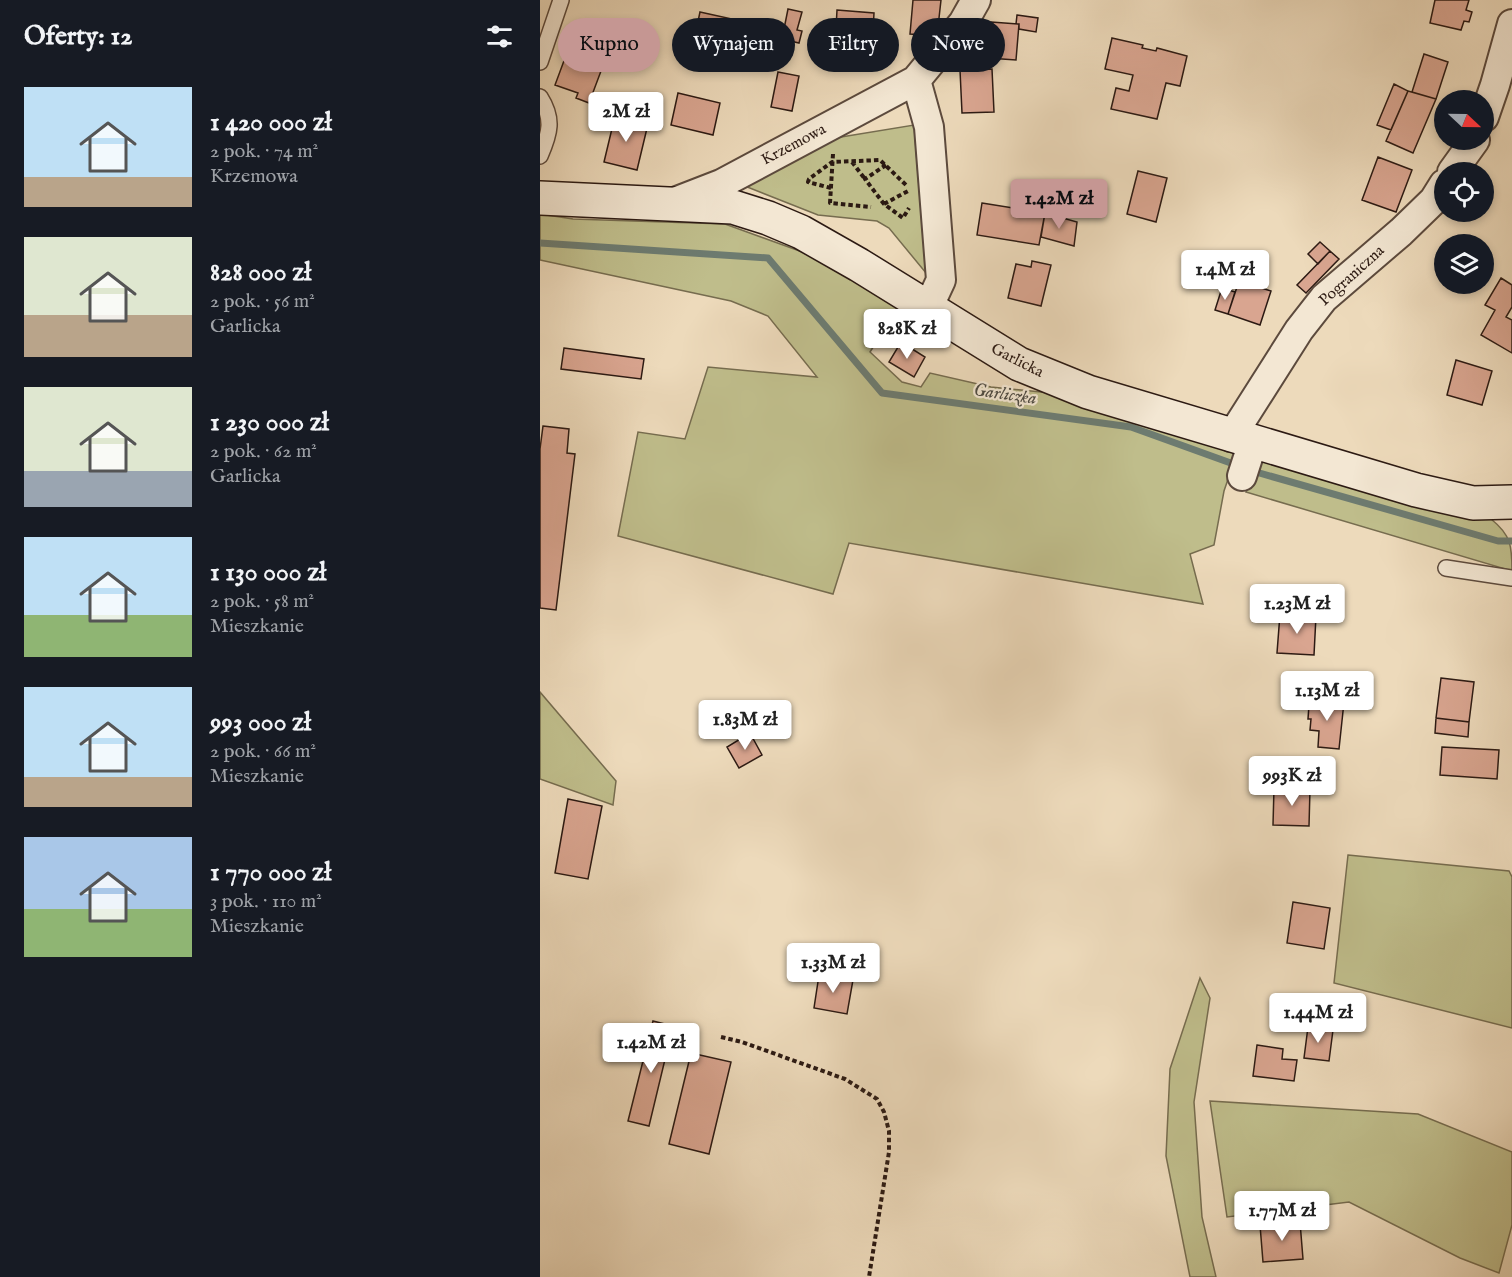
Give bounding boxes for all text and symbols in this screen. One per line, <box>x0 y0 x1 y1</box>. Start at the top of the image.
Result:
chip: Kupno <box>558 18 660 72</box>
chip: Wynajem <box>672 18 795 72</box>
chip: Filtry <box>807 18 899 72</box>
chip: Nowe <box>911 18 1005 72</box>
text: Oferty: 12 <box>24 20 132 53</box>
icon: filters <box>483 20 516 53</box>
north arrow <box>1434 90 1494 150</box>
map controls <box>1434 90 1494 294</box>
pin: 2M zł <box>584 92 668 143</box>
text: 2M zł <box>602 99 650 124</box>
text: 1 420 000 zł <box>210 106 332 139</box>
icon: home <box>72 111 144 183</box>
street label: Krzemowa <box>758 120 830 170</box>
text: 2 pok. · 74 m² <box>210 139 318 164</box>
button: locate <box>1434 162 1494 222</box>
text: Krzemowa <box>210 164 298 189</box>
pin: 1.42M zł <box>997 179 1121 230</box>
text: 1.42M zł <box>1025 186 1093 211</box>
button: layers <box>1434 234 1494 294</box>
street label: Pograniczna <box>1315 241 1389 311</box>
pin: 1.4M zł <box>1170 250 1280 301</box>
text: 828 000 zł <box>210 256 311 289</box>
text: 1.4M zł <box>1195 257 1255 282</box>
icon: home <box>72 261 144 333</box>
text: 2 pok. · 56 m² <box>210 289 315 314</box>
pin: 828K zł <box>852 309 962 360</box>
text: Garlicka <box>210 314 281 339</box>
text: 828K zł <box>878 316 936 341</box>
street label: Garlicka <box>987 339 1047 383</box>
water label: Garliczka <box>972 379 1038 411</box>
text: 1 230 000 zł <box>210 406 329 439</box>
icon: home <box>72 411 144 483</box>
text: 2 pok. · 62 m² <box>210 439 317 464</box>
text: Garlicka <box>210 464 281 489</box>
text: 1 130 000 zł <box>210 556 326 589</box>
icon: home <box>72 561 144 633</box>
pin: 1.23M zł <box>1235 584 1359 635</box>
text: 2 pok. · 58 m² <box>210 589 314 614</box>
text: 1.23M zł <box>1264 591 1330 616</box>
text: Mieszkanie <box>210 614 304 639</box>
pin: 1.13M zł <box>1265 671 1389 722</box>
text: 1.13M zł <box>1295 678 1359 703</box>
pin: 1.83M zł <box>683 700 807 751</box>
text: 993 000 zł <box>210 706 311 739</box>
text: 1.83M zł <box>713 707 777 732</box>
icon: home <box>72 711 144 783</box>
text: 2 pok. · 66 m² <box>210 739 316 764</box>
pin: 993K zł <box>1237 756 1347 807</box>
text: 993K zł <box>1263 763 1321 788</box>
text: Mieszkanie <box>210 764 304 789</box>
text: 1 770 000 zł <box>210 856 331 889</box>
icon: home <box>72 861 144 933</box>
text: 3 pok. · 110 m² <box>210 889 322 914</box>
text: Mieszkanie <box>210 914 304 939</box>
pin: 1.33M zł <box>771 943 895 994</box>
text: 1.33M zł <box>801 950 865 975</box>
pin: 1.44M zł <box>1256 993 1380 1044</box>
text: 1.44M zł <box>1283 1000 1353 1025</box>
pin: 1.42M zł <box>589 1023 713 1074</box>
text: 1.42M zł <box>617 1030 685 1055</box>
pin: 1.77M zł <box>1220 1191 1344 1242</box>
text: 1.77M zł <box>1248 1198 1316 1223</box>

